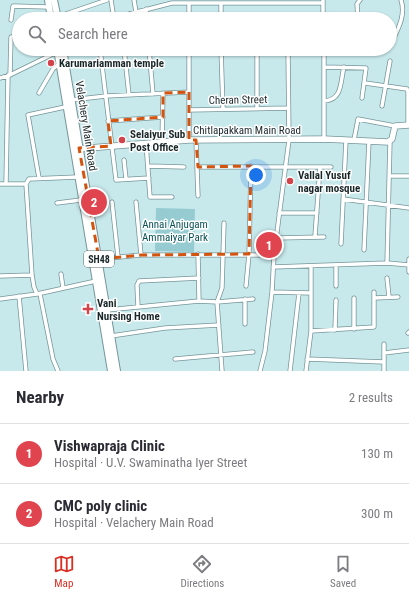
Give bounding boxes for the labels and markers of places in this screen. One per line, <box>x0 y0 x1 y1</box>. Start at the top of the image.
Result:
place label: Karumariamman temple <box>59 57 164 70</box>
marker: Karumariamman temple <box>46 58 56 68</box>
place label: Selaiyur Sub Post Office <box>130 128 186 154</box>
marker: Selaiyur Sub Post Office <box>117 135 127 145</box>
place label: Vallal Yusuf nagar mosque <box>298 169 360 195</box>
marker: Vallal Yusuf nagar mosque <box>285 176 295 186</box>
pin: 2 <box>81 187 107 217</box>
pin: 1 <box>256 230 282 260</box>
place label: Vani Nursing Home <box>97 297 160 323</box>
marker: Vani Nursing Home <box>82 303 94 315</box>

